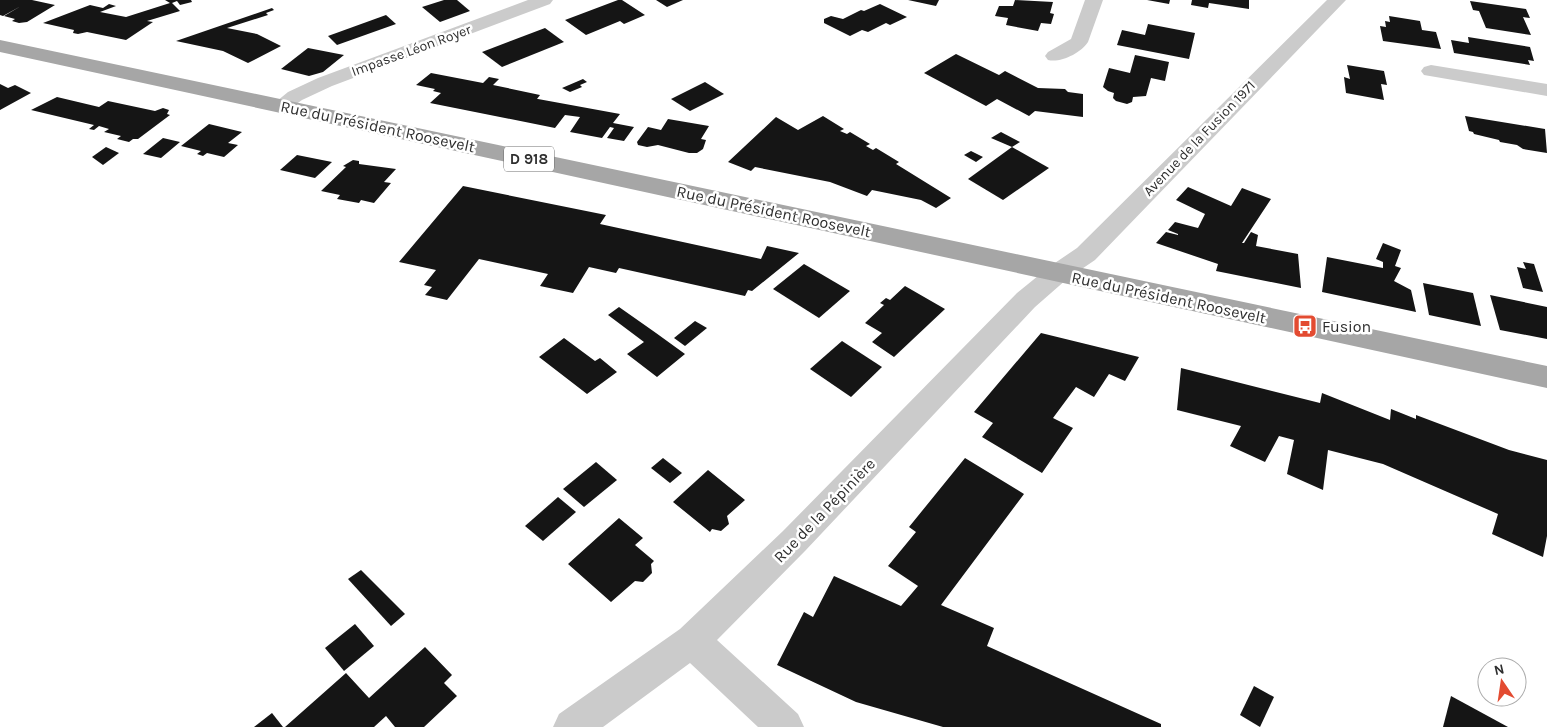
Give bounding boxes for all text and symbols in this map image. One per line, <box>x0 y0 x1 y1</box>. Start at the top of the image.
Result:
street label: Impasse Léon Royer <box>349 21 474 80</box>
street label: Avenue de la Fusion 1971 <box>1140 77 1259 199</box>
street label: Rue du Président Roosevelt <box>279 97 477 156</box>
road number: D 918 <box>504 146 554 172</box>
street label: Rue du Président Roosevelt <box>675 182 873 241</box>
street label: Rue du Président Roosevelt <box>1070 268 1268 327</box>
bus stop icon: Fusion <box>1292 313 1318 339</box>
place label: Fusion <box>1322 317 1371 336</box>
street label: Rue de la Pépinière <box>770 454 879 567</box>
north arrow <box>1477 657 1527 707</box>
text: N <box>1492 660 1506 679</box>

